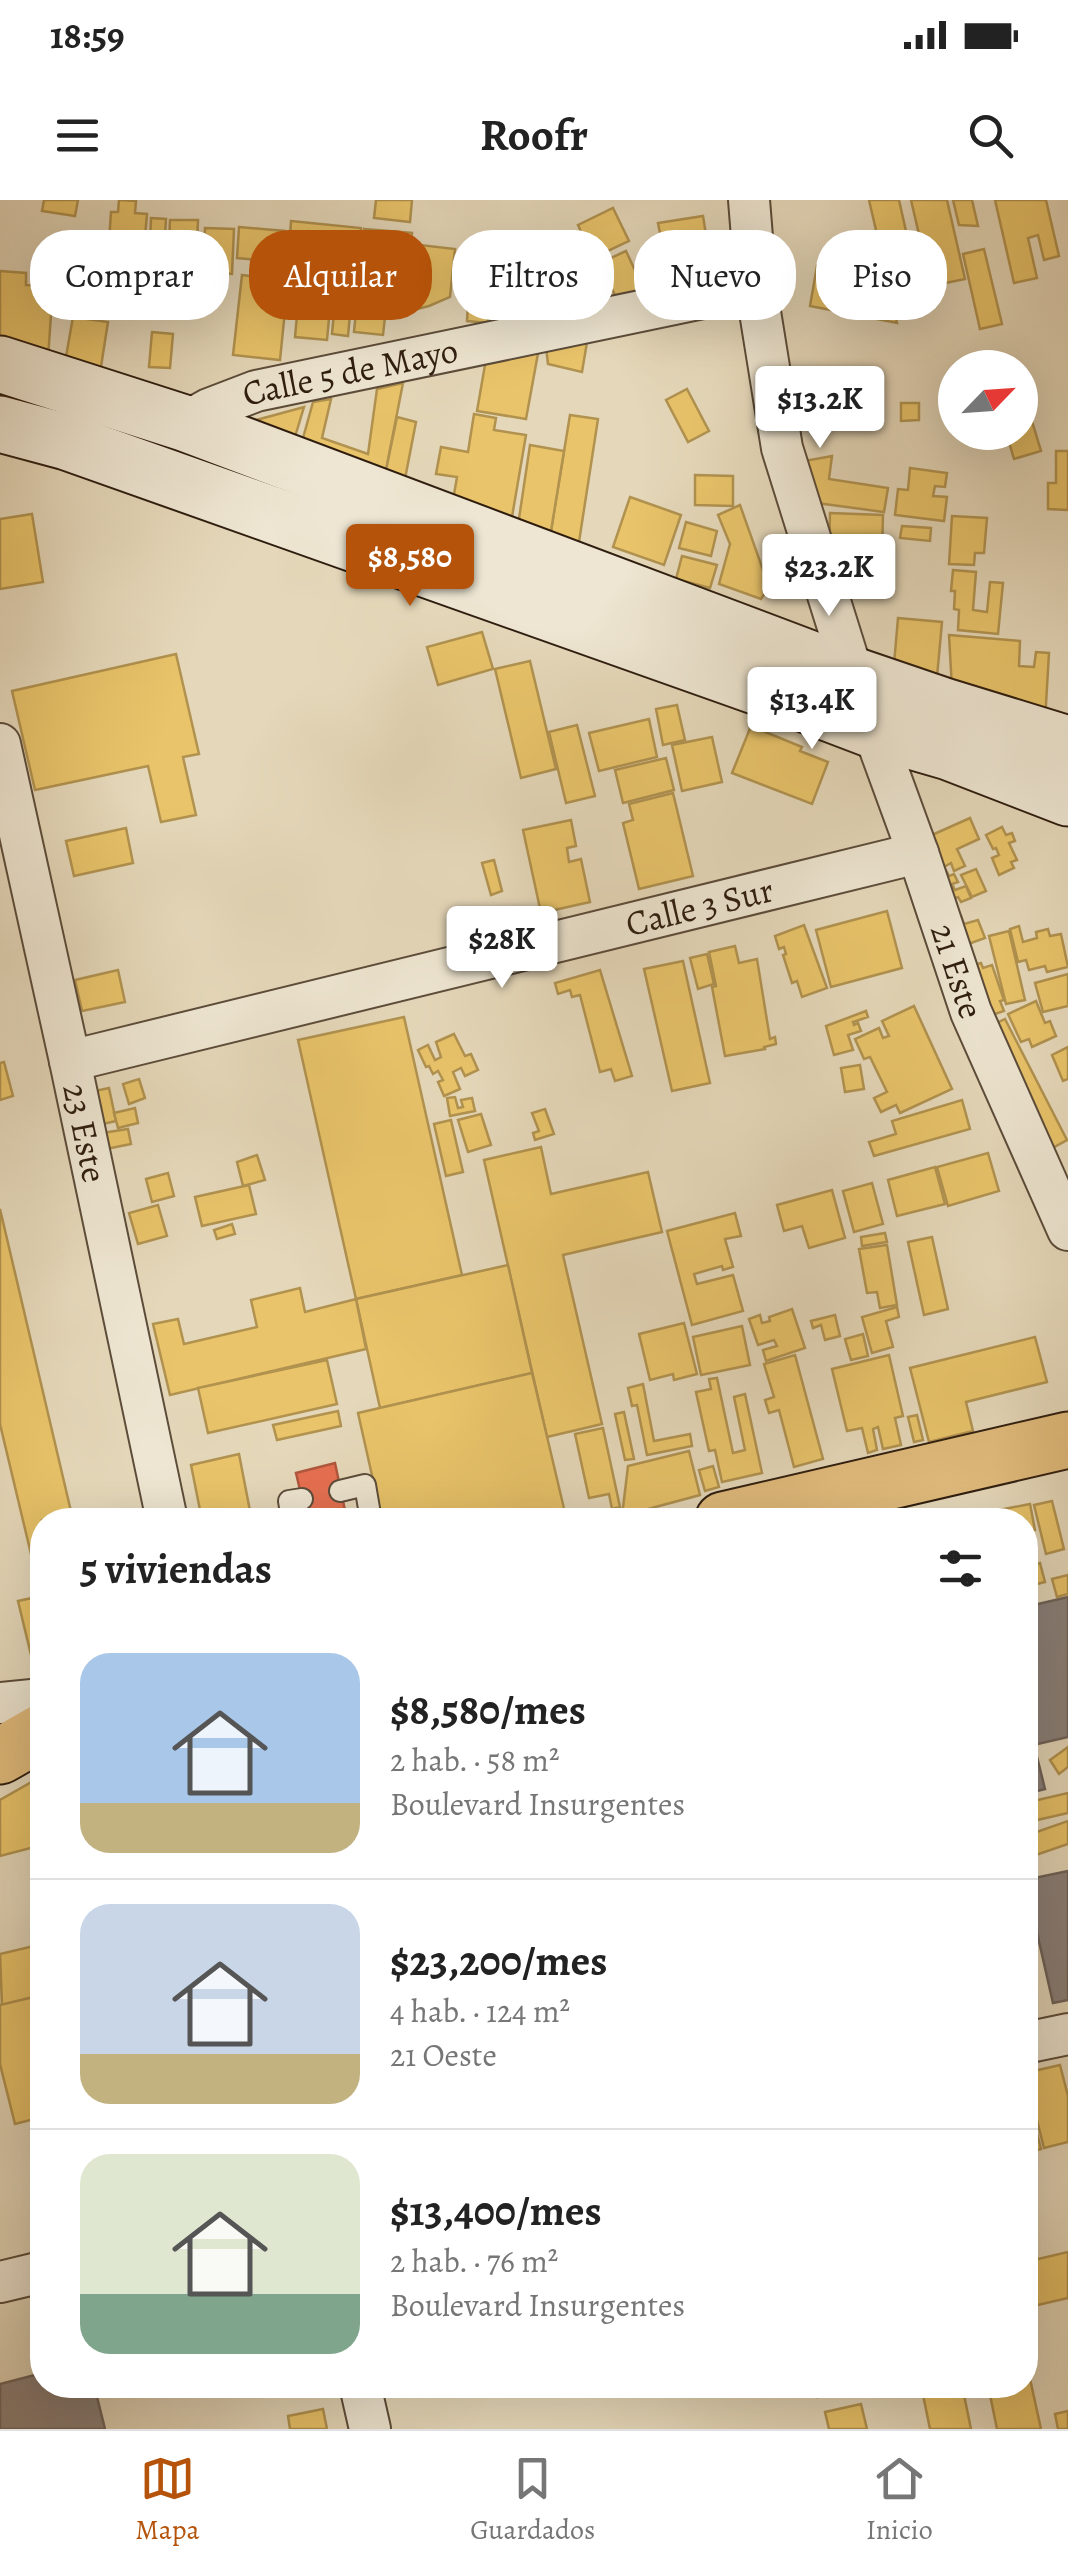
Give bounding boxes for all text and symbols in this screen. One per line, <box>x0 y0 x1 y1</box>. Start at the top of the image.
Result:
text: 18:59 <box>50 9 125 61</box>
text: Roofr <box>480 104 588 166</box>
icon: menu <box>50 108 105 163</box>
icon: search <box>963 108 1018 163</box>
chip: Comprar <box>30 230 229 320</box>
chip: Alquilar <box>249 230 432 320</box>
chip: Filtros <box>452 230 614 320</box>
chip: Nuevo <box>634 230 796 320</box>
chip: Piso <box>816 230 947 320</box>
street label: Calle 5 de Mayo <box>235 326 462 418</box>
north arrow <box>938 350 1038 450</box>
map controls <box>938 350 1038 450</box>
pin: $13.2K <box>739 366 901 451</box>
text: $13.2K <box>777 376 863 420</box>
pin: $8,580 <box>329 524 491 609</box>
text: $8,580 <box>368 534 452 578</box>
pin: $23.2K <box>748 534 910 619</box>
text: $23.2K <box>784 544 874 588</box>
pin: $13.4K <box>731 667 893 752</box>
text: $13.4K <box>770 677 855 721</box>
street label: Calle 3 Sur <box>621 865 778 948</box>
pin: $28K <box>443 906 561 991</box>
text: $28K <box>469 916 535 960</box>
street label: 21 Este <box>919 917 996 1025</box>
street label: 23 Este <box>51 1079 119 1187</box>
text: 5 viviendas <box>80 1540 272 1597</box>
icon: filters <box>933 1541 988 1596</box>
text: $8,580/mes <box>390 1681 586 1738</box>
icon: home <box>160 1693 280 1813</box>
text: 2 hab. · 58 m² <box>390 1738 559 1782</box>
text: Boulevard Insurgentes <box>390 1782 685 1826</box>
text: $23,200/mes <box>390 1932 607 1989</box>
icon: home <box>160 1944 280 2064</box>
text: 4 hab. · 124 m² <box>390 1989 570 2033</box>
text: 21 Oeste <box>390 2033 497 2077</box>
text: $13,400/mes <box>390 2182 602 2239</box>
icon: home <box>160 2194 280 2314</box>
text: 2 hab. · 76 m² <box>390 2239 558 2283</box>
text: Boulevard Insurgentes <box>390 2283 685 2327</box>
tab: Mapa <box>135 2451 200 2549</box>
tab: Guardados <box>470 2451 595 2549</box>
tab: Inicio <box>866 2451 933 2549</box>

